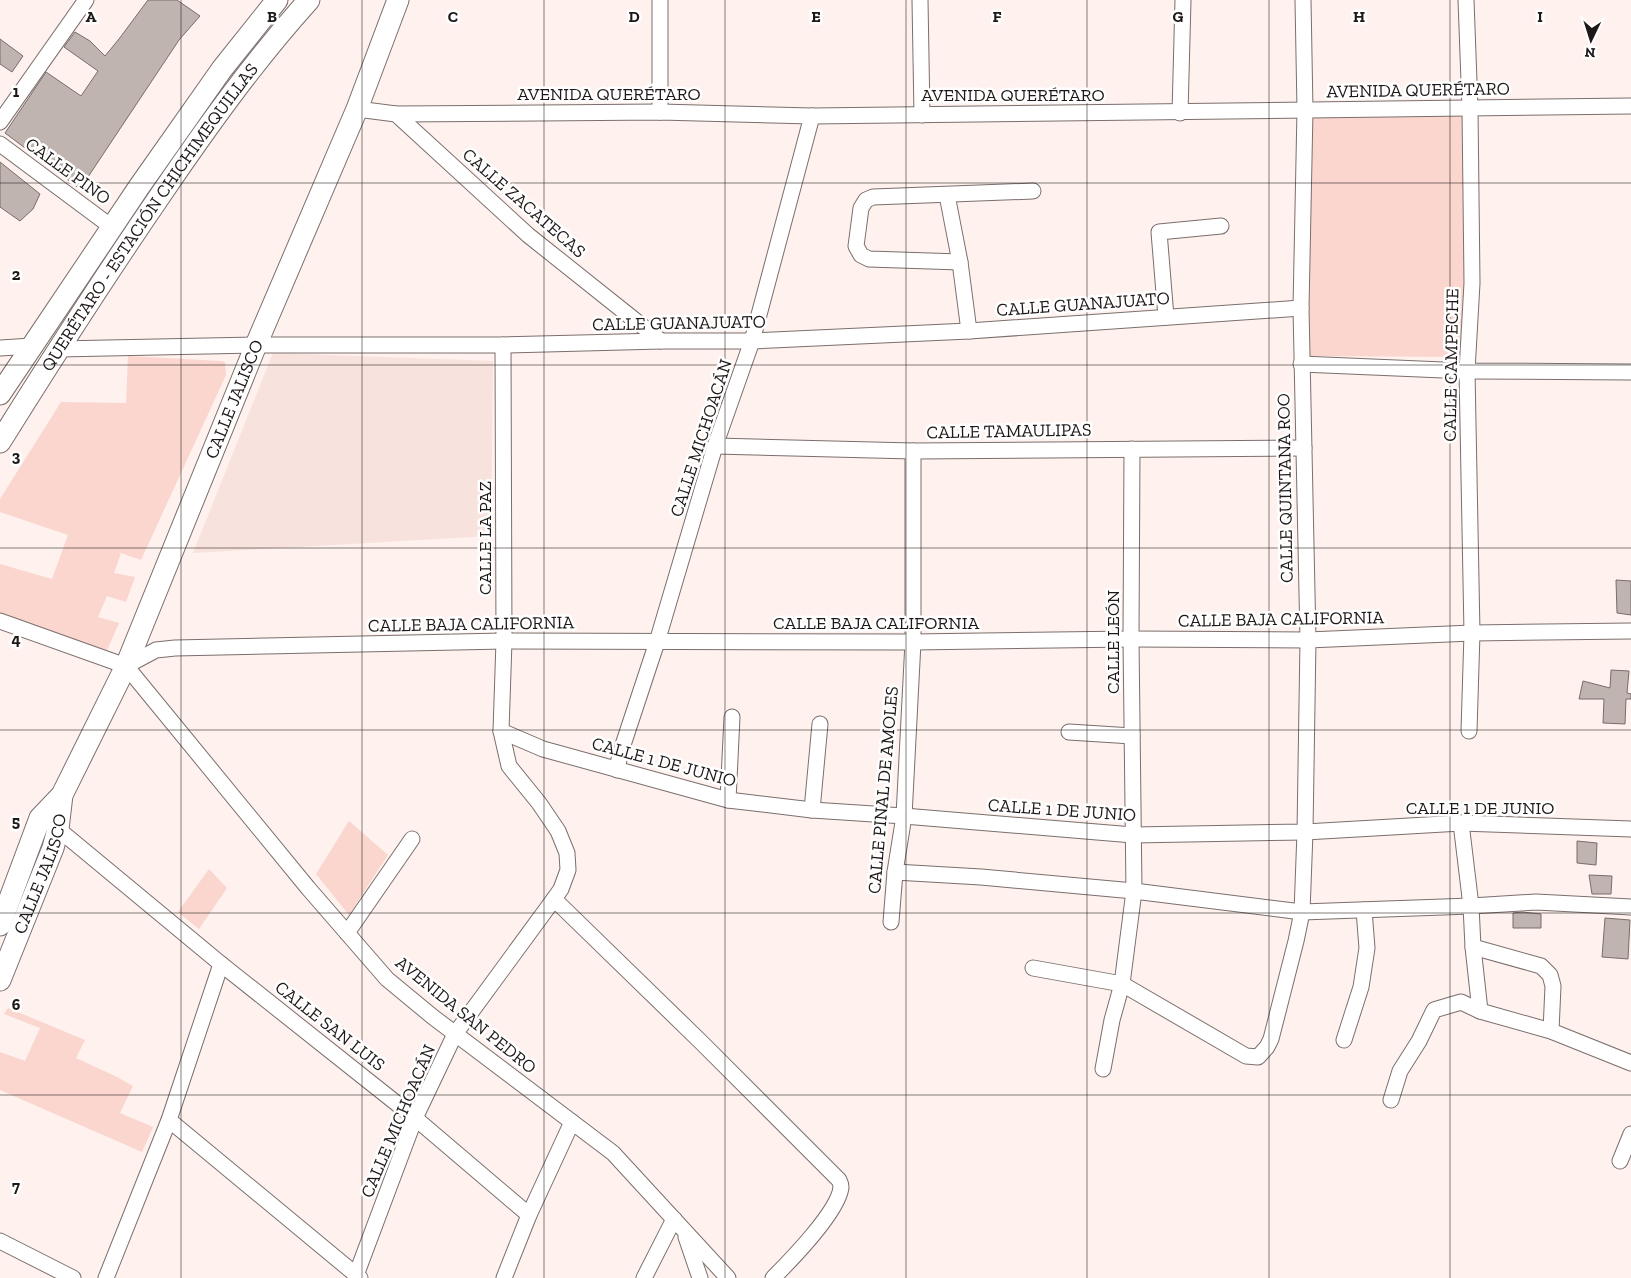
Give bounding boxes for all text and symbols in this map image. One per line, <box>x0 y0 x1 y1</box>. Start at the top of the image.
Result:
text: A <box>86 7 97 26</box>
text: B <box>267 7 277 26</box>
text: C <box>448 7 458 26</box>
text: D <box>628 7 640 26</box>
text: E <box>811 7 821 26</box>
text: F <box>992 7 1002 26</box>
text: G <box>1173 7 1184 26</box>
text: H <box>1353 7 1365 26</box>
text: I <box>1537 7 1543 26</box>
north arrow <box>1566 15 1616 65</box>
text: N <box>1584 44 1596 61</box>
street label: QUERÉTARO - ESTACIÓN CHICHIMEQUILLAS <box>36 59 263 376</box>
street label: AVENIDA QUERÉTARO <box>1326 77 1510 103</box>
text: 1 <box>13 82 20 101</box>
street label: AVENIDA QUERÉTARO <box>517 83 701 105</box>
street label: AVENIDA QUERÉTARO <box>921 84 1105 106</box>
street label: CALLE PINO <box>21 133 115 209</box>
street label: CALLE ZACATECAS <box>458 143 590 263</box>
text: 2 <box>12 265 21 284</box>
street label: CALLE GUANAJUATO <box>996 287 1170 321</box>
street label: CALLE CAMPECHE <box>1439 288 1463 442</box>
street label: CALLE GUANAJUATO <box>592 310 766 336</box>
street label: CALLE JALISCO <box>200 336 268 462</box>
street label: CALLE MICHOACÁN <box>665 356 737 520</box>
street label: CALLE QUINTANA ROO <box>1272 393 1298 583</box>
street label: CALLE TAMAULIPAS <box>926 419 1092 443</box>
text: 3 <box>12 447 21 466</box>
street label: CALLE LA PAZ <box>474 481 496 595</box>
street label: CALLE LEÓN <box>1102 590 1124 694</box>
street label: CALLE BAJA CALIFORNIA <box>1178 606 1385 632</box>
street label: CALLE BAJA CALIFORNIA <box>368 611 575 637</box>
street label: CALLE BAJA CALIFORNIA <box>773 612 979 634</box>
text: 4 <box>11 630 21 649</box>
street label: CALLE PINAL DE AMOLES <box>863 685 903 895</box>
street label: CALLE 1 DE JUNIO <box>589 732 739 792</box>
street label: CALLE 1 DE JUNIO <box>987 794 1137 826</box>
street label: CALLE 1 DE JUNIO <box>1406 797 1554 819</box>
street label: CALLE JALISCO <box>9 812 71 937</box>
text: 5 <box>12 812 20 831</box>
street label: AVENIDA SAN PEDRO <box>391 951 541 1079</box>
street label: CALLE SAN LUIS <box>271 976 389 1076</box>
text: 6 <box>12 995 21 1014</box>
street label: CALLE MICHOACÁN <box>356 1041 440 1201</box>
text: 7 <box>12 1177 20 1196</box>

